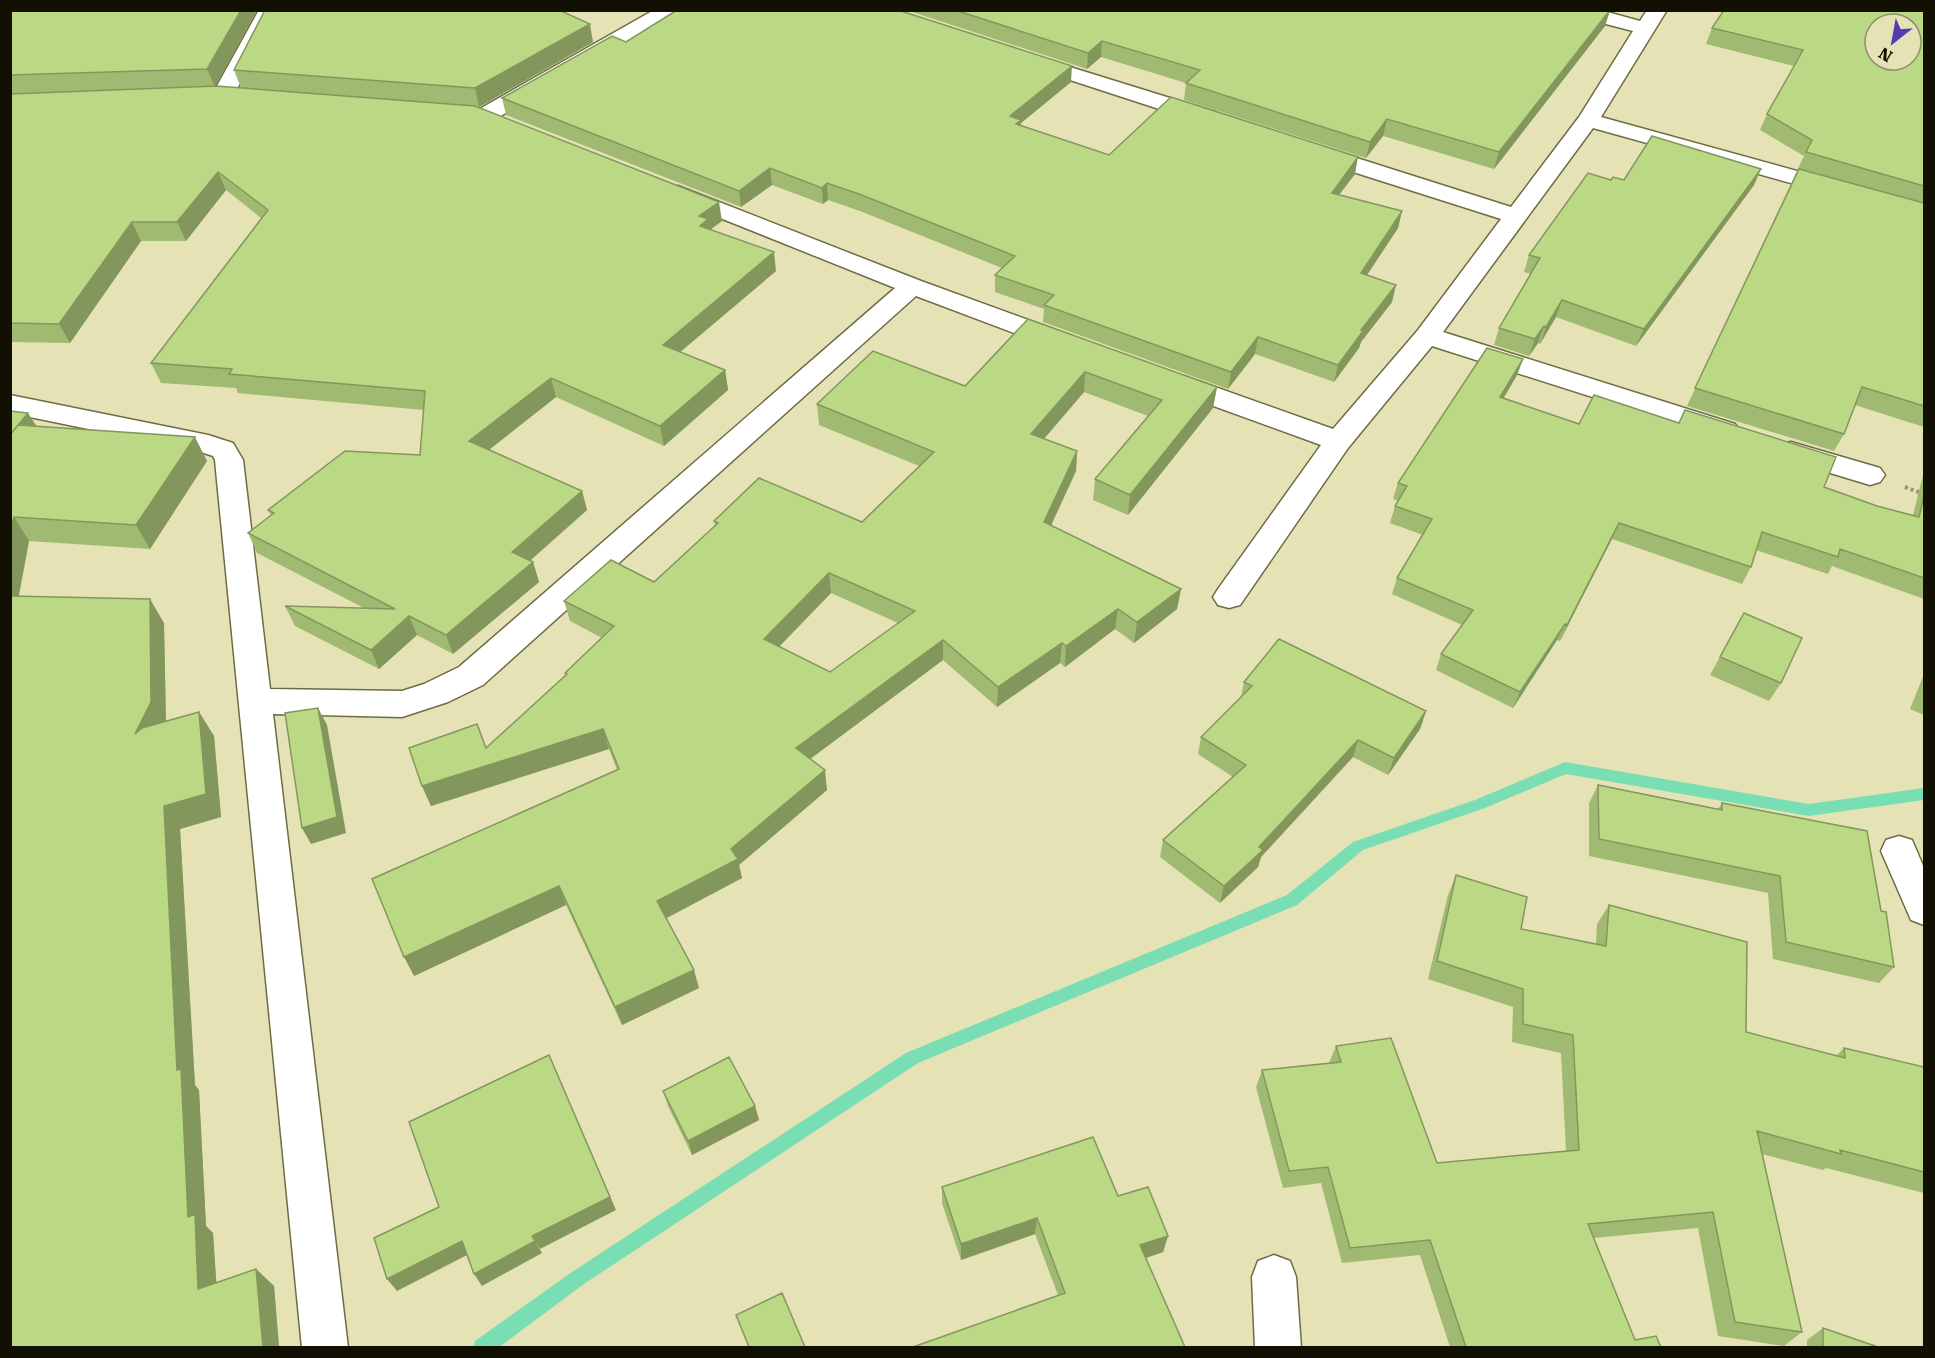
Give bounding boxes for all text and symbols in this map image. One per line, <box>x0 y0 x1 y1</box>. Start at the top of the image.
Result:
north arrow <box>1863 12 1923 72</box>
text: N <box>1875 43 1896 66</box>

